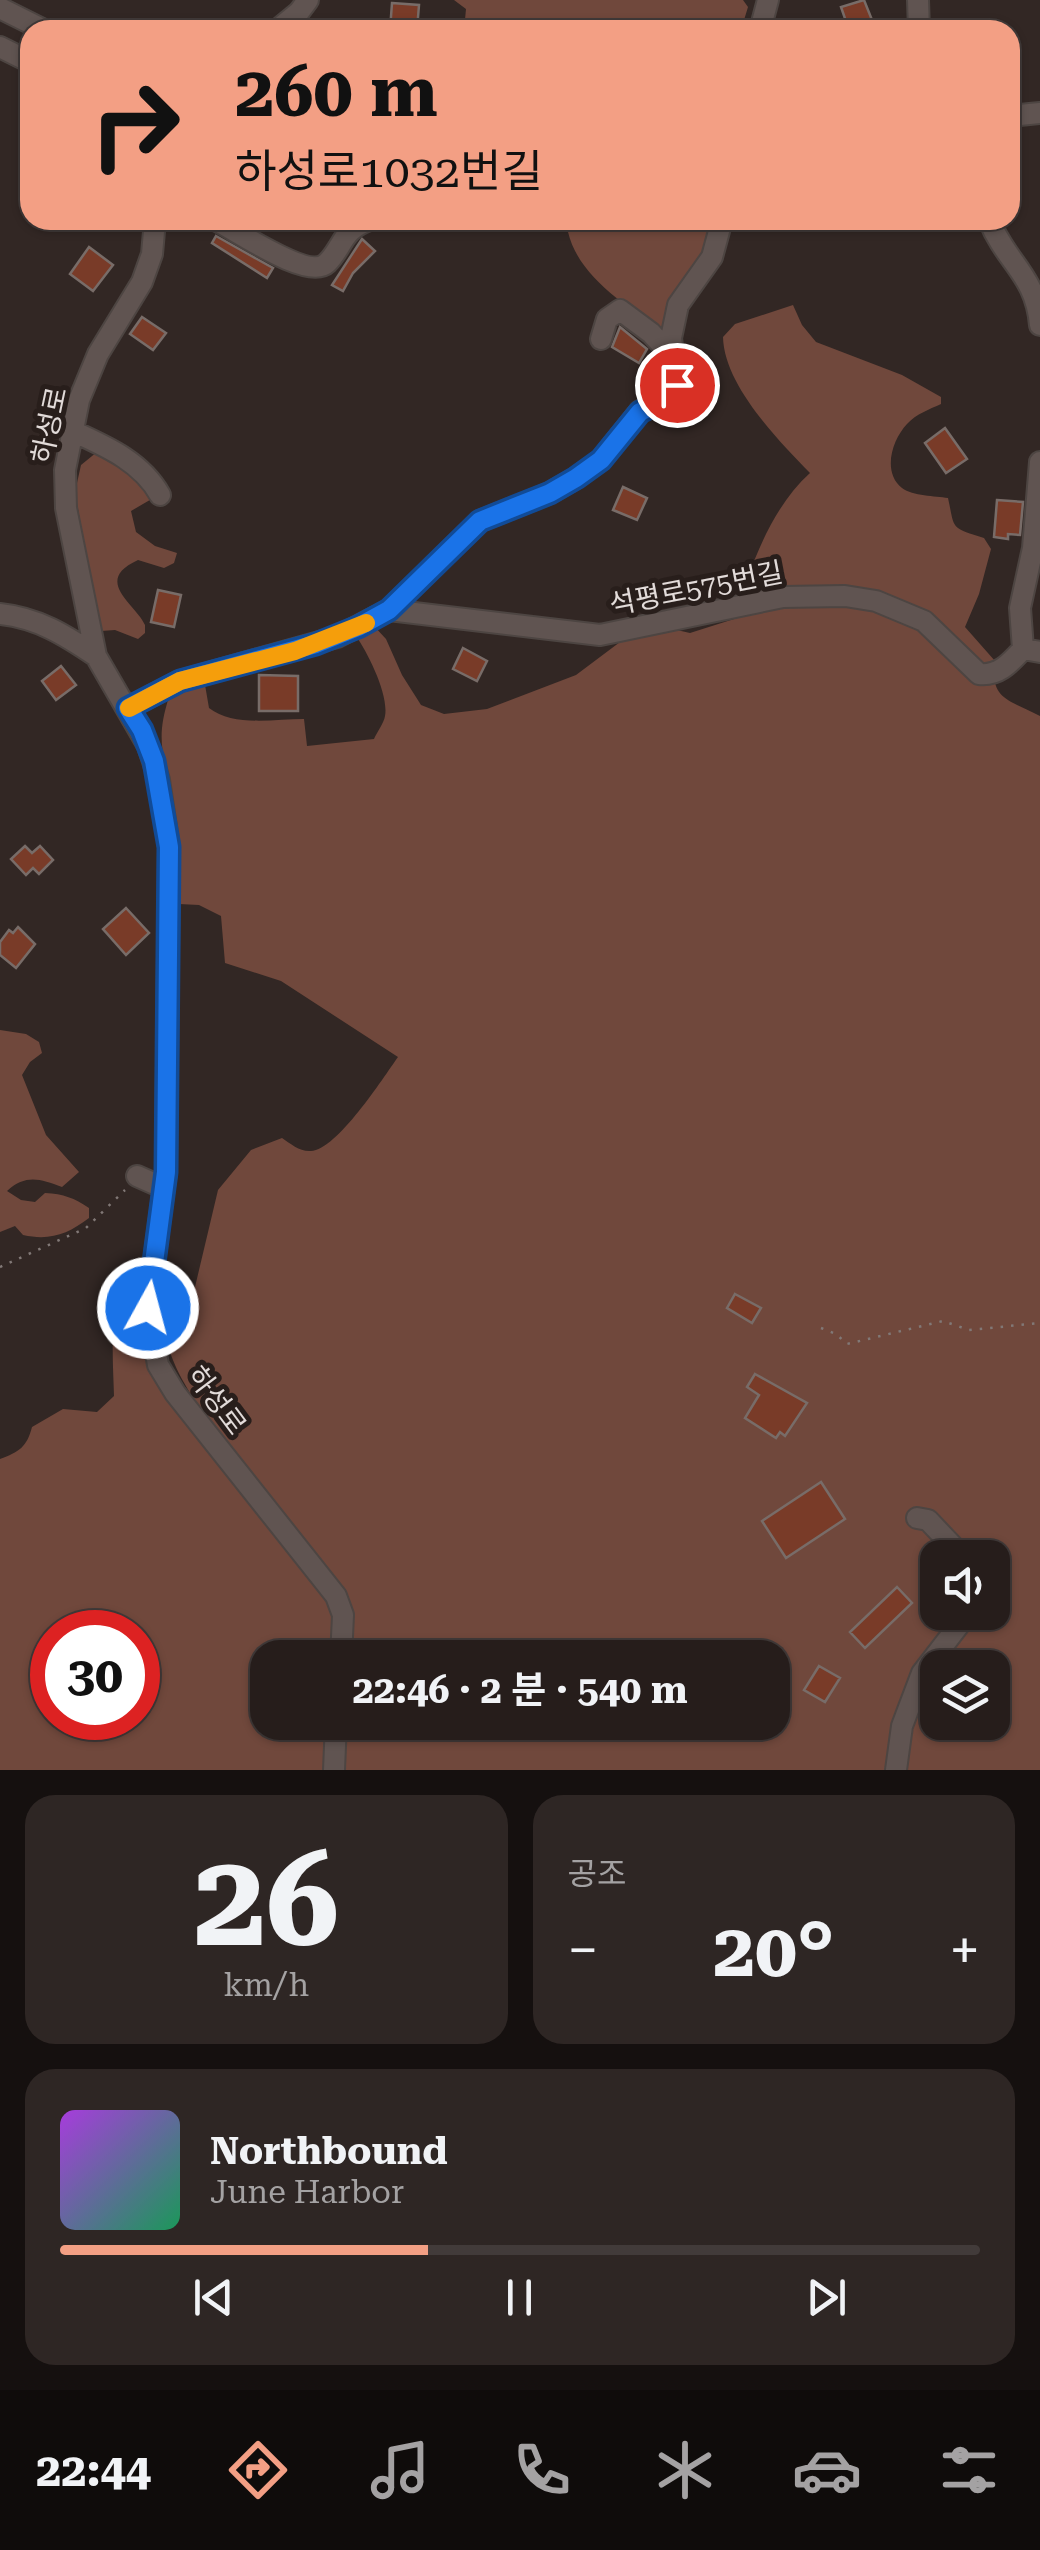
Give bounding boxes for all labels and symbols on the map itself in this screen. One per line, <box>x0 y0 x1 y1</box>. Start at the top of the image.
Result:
pin <box>635 343 720 428</box>
street label: 하성로 <box>25 384 74 466</box>
street label: 석평로575번길 <box>607 556 786 621</box>
position arrow <box>96 1256 200 1360</box>
street label: 하성로 <box>180 1360 253 1441</box>
speed limit sign: 30 <box>30 1610 160 1740</box>

